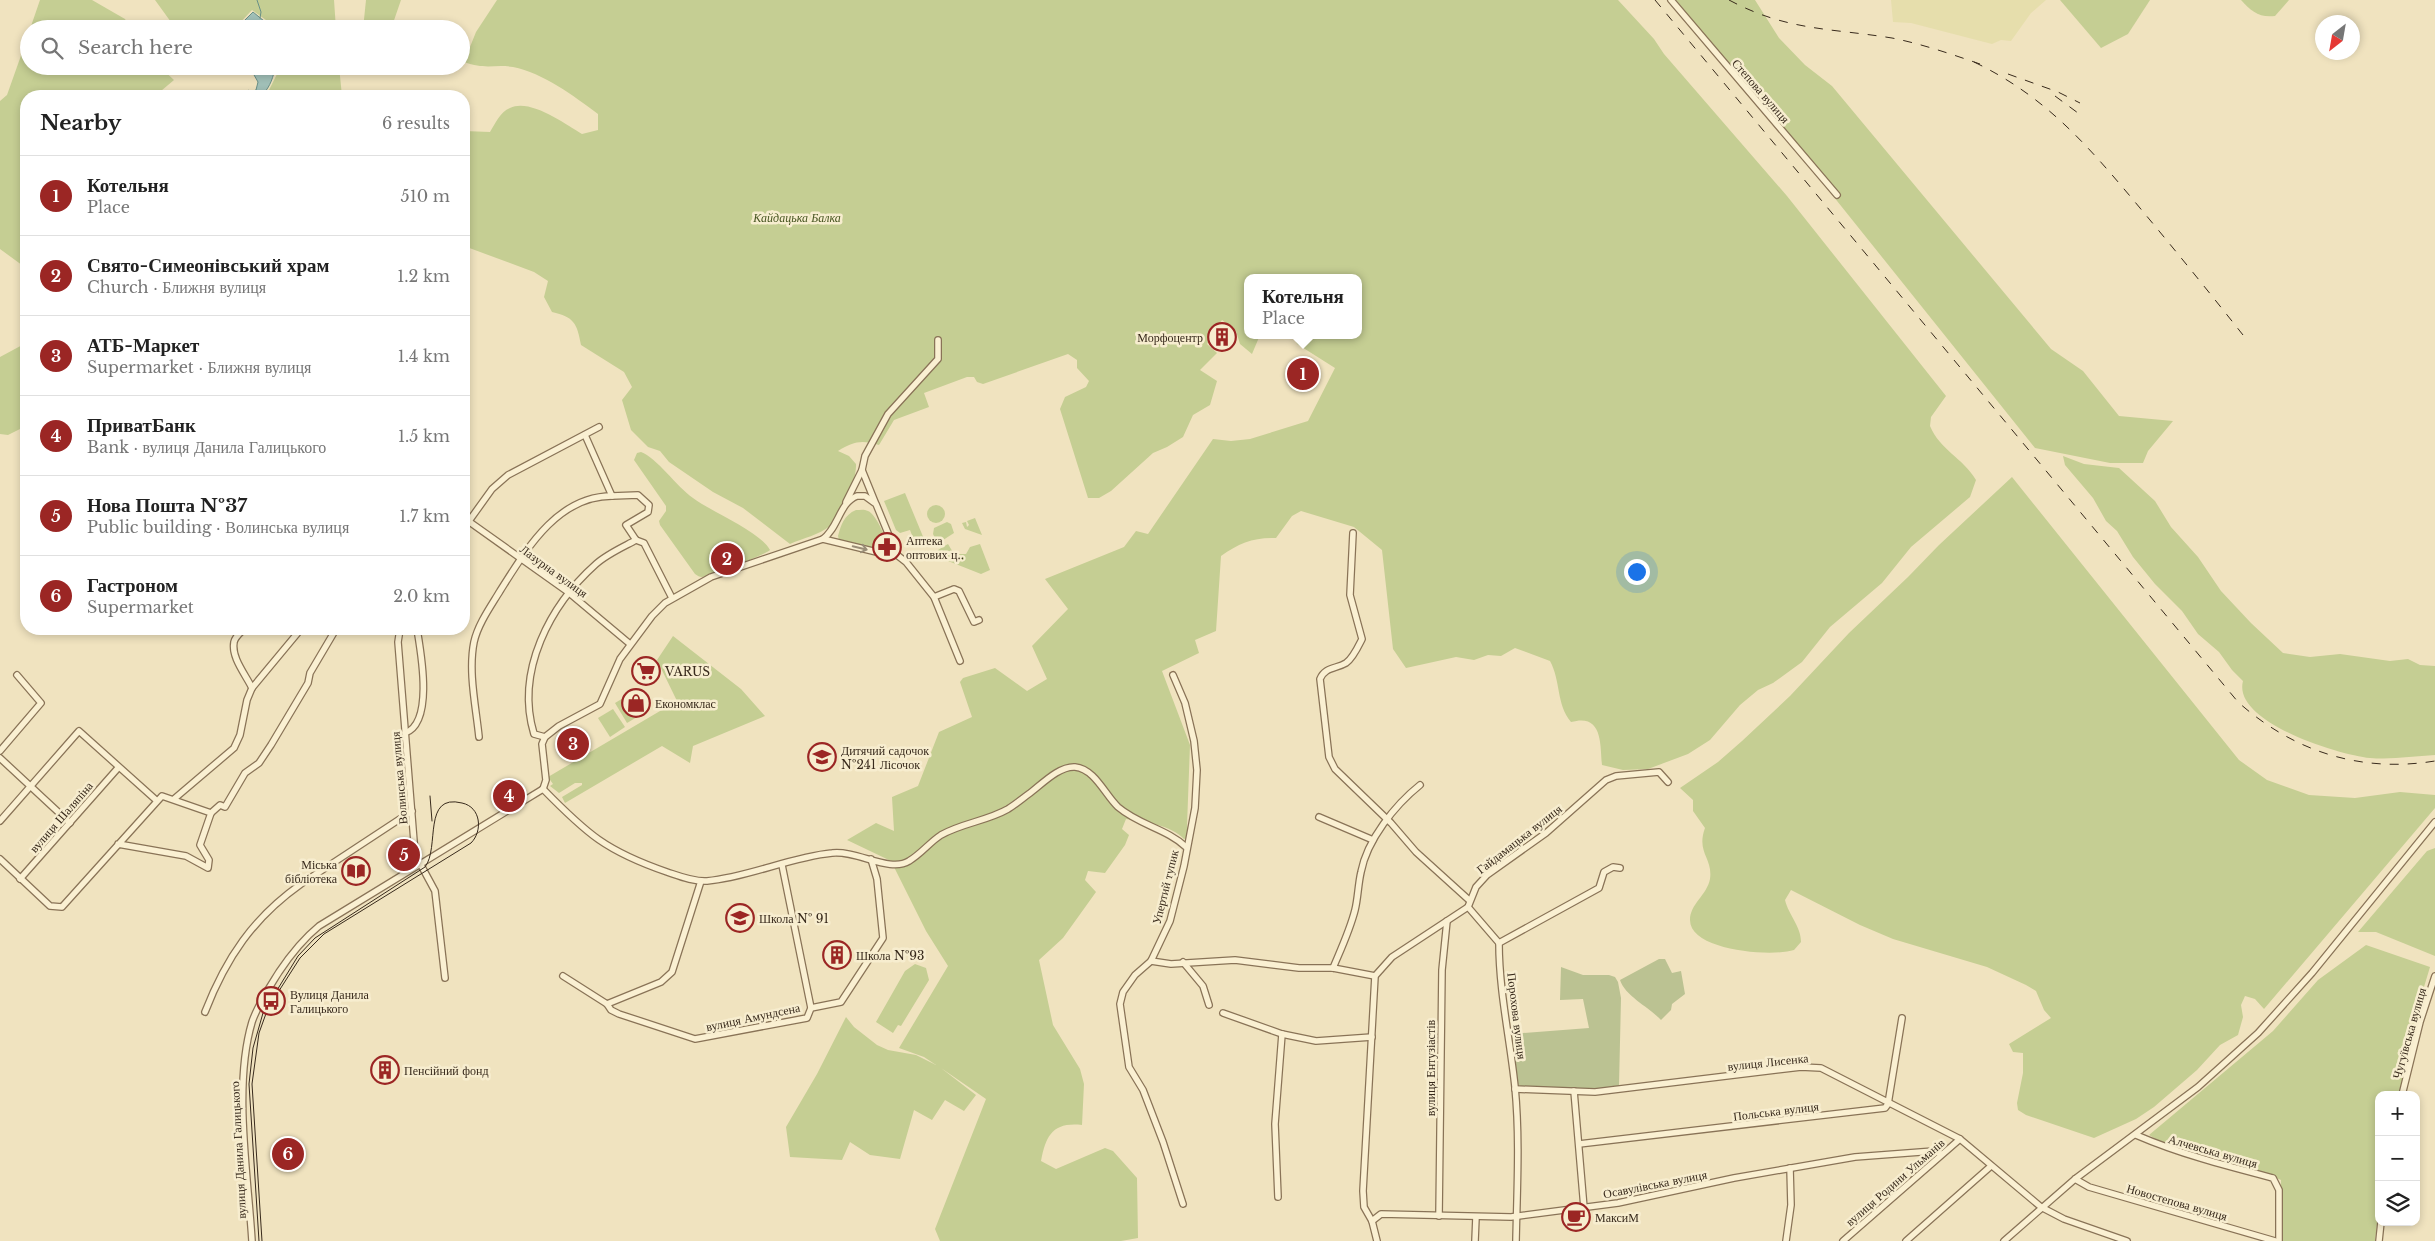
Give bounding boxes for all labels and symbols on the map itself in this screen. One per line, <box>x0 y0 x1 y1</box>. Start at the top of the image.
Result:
north arrow <box>2315 15 2360 60</box>
street label: Степова вулиця <box>1729 56 1793 127</box>
park label: Кайдацька Балка <box>752 210 841 225</box>
building icon: Морфоцентр <box>1207 322 1237 352</box>
place label: Морфоцентр <box>1137 330 1203 345</box>
pin: 1 <box>1287 355 1319 393</box>
pharmacy icon: Аптека оптових ц‥ <box>872 532 902 562</box>
place label: Аптека оптових ц‥ <box>906 533 964 562</box>
pin: 2 <box>711 540 743 578</box>
street label: Лазурна вулиця <box>517 541 591 601</box>
one-way arrow <box>852 544 868 553</box>
your location <box>1624 559 1650 585</box>
supermarket icon: VARUS <box>631 656 661 686</box>
place label: VARUS <box>664 664 710 679</box>
shop icon: Економклас <box>621 688 651 718</box>
place label: Економклас <box>655 696 716 711</box>
pin: 3 <box>557 725 589 763</box>
street label: Волинська вулиця <box>387 731 411 825</box>
school or university icon: Дитячий садочок №241 Лісочок <box>807 742 837 772</box>
place label: Дитячий садочок №241 Лісочок <box>841 743 929 772</box>
pin: 4 <box>493 777 525 815</box>
street label: вулиця Шаляпіна <box>26 778 96 856</box>
street label: Гайдамацька вулиця <box>1473 801 1565 877</box>
pin: 5 <box>388 836 420 874</box>
street label: Упертий тупик <box>1148 848 1182 926</box>
library icon: Міська бібліотека <box>341 856 371 886</box>
place label: Міська бібліотека <box>285 857 338 886</box>
school or university icon: Школа № 91 <box>725 903 755 933</box>
place label: Школа № 91 <box>759 911 829 926</box>
building icon: Школа №93 <box>822 940 852 970</box>
place label: Школа №93 <box>856 948 924 963</box>
street label: Порохова вулиця <box>1504 972 1530 1061</box>
street label: Чугуївська вулиця <box>2389 985 2429 1080</box>
bus stop icon: Вулиця Данила Галицького <box>256 986 286 1016</box>
place label: Вулиця Данила Галицького <box>290 987 369 1016</box>
street label: вулиця Амундсена <box>705 1000 802 1034</box>
street label: вулиця Ентузіастів <box>1423 1020 1438 1116</box>
street label: вулиця Лисенка <box>1727 1050 1810 1074</box>
building icon: Пенсійний фонд <box>370 1055 400 1085</box>
place label: Пенсійний фонд <box>404 1063 489 1078</box>
street label: вулиця Данила Галицького <box>227 1081 249 1219</box>
street label: Польська вулиця <box>1732 1098 1820 1124</box>
street label: Алчевська вулиця <box>2167 1131 2260 1171</box>
pin: 6 <box>272 1135 304 1173</box>
street label: вулиця Родини Ульманів <box>1842 1135 1948 1229</box>
street label: Осавулівська вулиця <box>1602 1166 1709 1201</box>
street label: Новостепова вулиця <box>2125 1180 2230 1224</box>
cafe icon: МаксиМ <box>1561 1202 1591 1232</box>
place label: МаксиМ <box>1595 1210 1639 1225</box>

